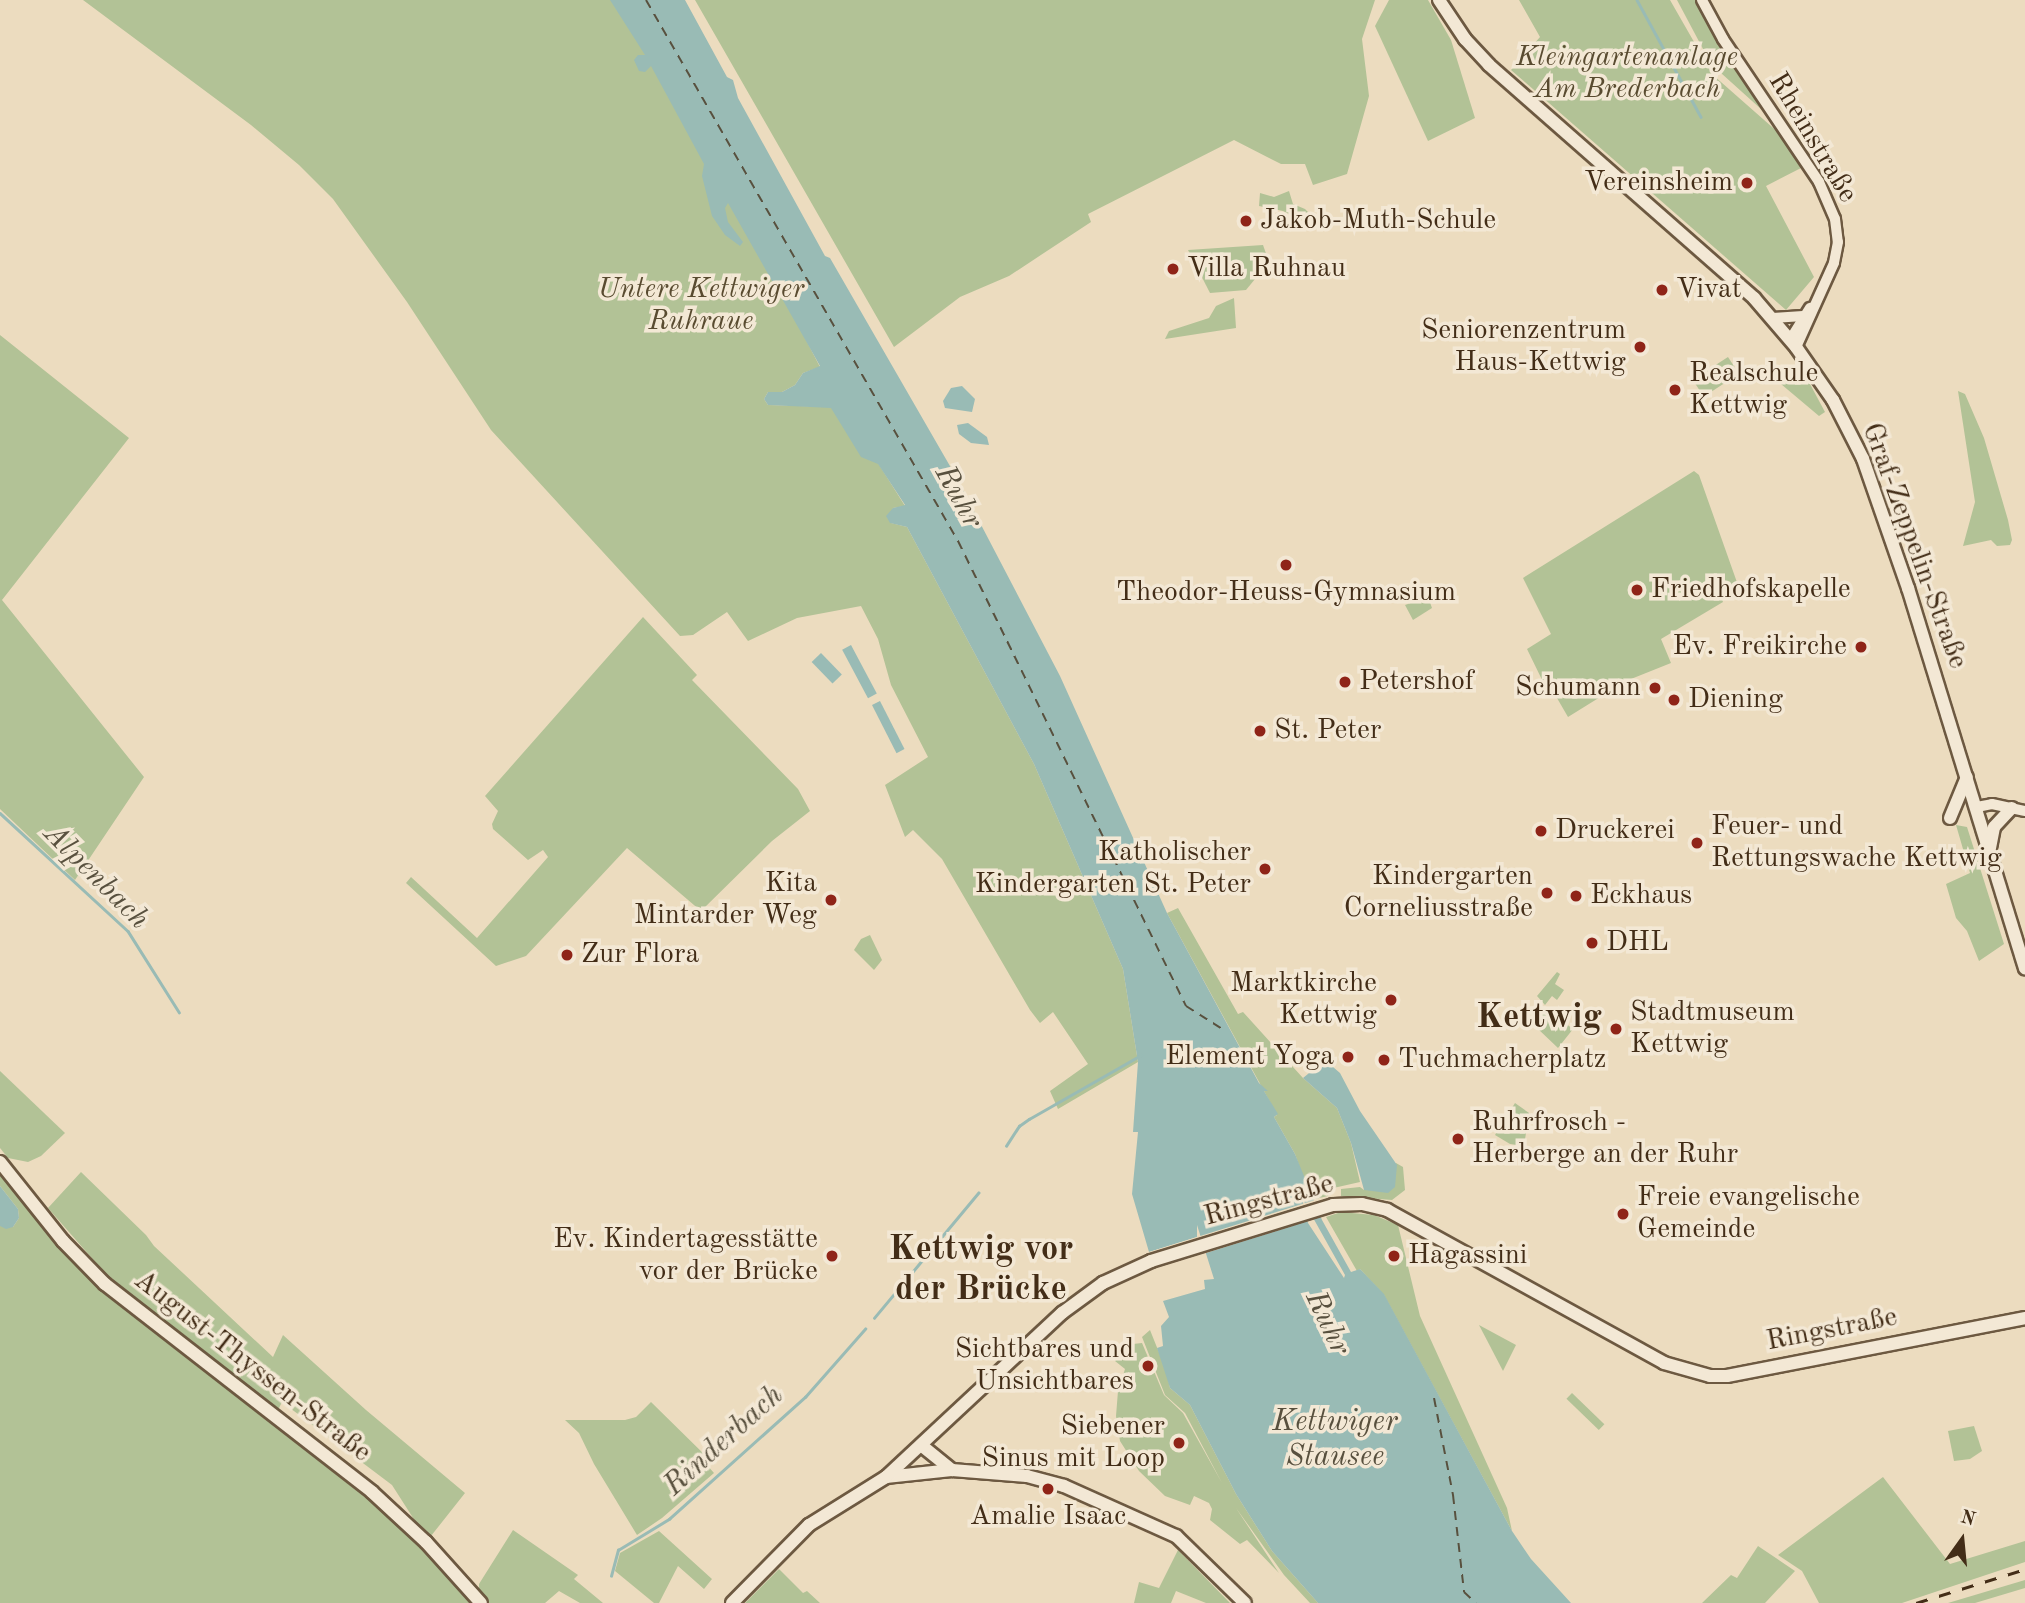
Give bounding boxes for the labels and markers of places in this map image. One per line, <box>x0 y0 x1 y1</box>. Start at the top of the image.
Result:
place label: Vereinsheim <box>1584 166 1733 200</box>
marker: Vereinsheim <box>1739 175 1755 191</box>
place label: Jakob-Muth-Schule <box>1260 204 1496 238</box>
marker: Jakob-Muth-Schule <box>1238 213 1254 229</box>
place label: Villa Ruhnau <box>1187 252 1346 286</box>
marker: Villa Ruhnau <box>1165 261 1181 277</box>
place label: Vivat <box>1676 273 1742 307</box>
marker: Vivat <box>1654 282 1670 298</box>
place label: Seniorenzentrum Haus-Kettwig <box>1421 314 1626 380</box>
marker: Seniorenzentrum Haus-Kettwig <box>1632 339 1648 355</box>
place label: Realschule Kettwig <box>1689 357 1818 423</box>
marker: Realschule Kettwig <box>1667 382 1683 398</box>
marker: Theodor-Heuss-Gymnasium <box>1278 557 1294 573</box>
place label: Friedhofskapelle <box>1651 573 1851 607</box>
place label: Theodor-Heuss-Gymnasium <box>1116 576 1456 610</box>
marker: Friedhofskapelle <box>1629 582 1645 598</box>
place label: Ev. Freikirche <box>1672 630 1847 664</box>
marker: Ev. Freikirche <box>1853 639 1869 655</box>
place label: Petershof <box>1359 665 1474 699</box>
place label: Schumann <box>1515 671 1641 705</box>
marker: Petershof <box>1337 674 1353 690</box>
marker: Schumann <box>1647 680 1663 696</box>
place label: Diening <box>1688 683 1783 717</box>
marker: Diening <box>1666 692 1682 708</box>
place label: St. Peter <box>1274 714 1381 748</box>
marker: St. Peter <box>1252 723 1268 739</box>
place label: Feuer- und Rettungswache Kettwig <box>1711 810 2002 876</box>
place label: Druckerei <box>1555 814 1675 848</box>
marker: Druckerei <box>1533 823 1549 839</box>
marker: Feuer- und Rettungswache Kettwig <box>1689 835 1705 851</box>
place label: Katholischer Kindergarten St. Peter <box>975 836 1251 902</box>
place label: Kindergarten Corneliusstraße <box>1344 860 1533 926</box>
marker: Katholischer Kindergarten St. Peter <box>1257 861 1273 877</box>
place label: Kita Mintarder Weg <box>634 867 817 933</box>
place label: Eckhaus <box>1590 879 1692 913</box>
marker: Kindergarten Corneliusstraße <box>1539 885 1555 901</box>
marker: Eckhaus <box>1568 888 1584 904</box>
marker: Kita Mintarder Weg <box>823 892 839 908</box>
place label: DHL <box>1606 926 1669 960</box>
marker: DHL <box>1584 935 1600 951</box>
place label: Zur Flora <box>581 938 699 972</box>
marker: Zur Flora <box>559 947 575 963</box>
place label: Marktkirche Kettwig <box>1230 967 1377 1033</box>
marker: Marktkirche Kettwig <box>1383 992 1399 1008</box>
place label: Stadtmuseum Kettwig <box>1630 996 1795 1062</box>
marker: Stadtmuseum Kettwig <box>1608 1021 1624 1037</box>
place label: Element Yoga <box>1165 1040 1334 1074</box>
place label: Tuchmacherplatz <box>1398 1043 1606 1077</box>
marker: Element Yoga <box>1340 1049 1356 1065</box>
marker: Tuchmacherplatz <box>1376 1052 1392 1068</box>
place label: Ruhrfrosch - Herberge an der Ruhr <box>1472 1106 1738 1172</box>
marker: Ruhrfrosch - Herberge an der Ruhr <box>1450 1131 1466 1147</box>
place label: Freie evangelische Gemeinde <box>1637 1181 1860 1247</box>
marker: Freie evangelische Gemeinde <box>1615 1206 1631 1222</box>
place label: Ev. Kindertagesstätte vor der Brücke <box>553 1223 818 1289</box>
place label: Hagassini <box>1408 1239 1527 1273</box>
marker: Ev. Kindertagesstätte vor der Brücke <box>824 1248 840 1264</box>
marker: Hagassini <box>1386 1248 1402 1264</box>
place label: Sichtbares und Unsichtbares <box>955 1333 1134 1399</box>
marker: Sichtbares und Unsichtbares <box>1140 1358 1156 1374</box>
place label: Siebener Sinus mit Loop <box>982 1410 1165 1476</box>
marker: Siebener Sinus mit Loop <box>1171 1435 1187 1451</box>
marker: Amalie Isaac <box>1040 1481 1056 1497</box>
place label: Amalie Isaac <box>970 1500 1126 1534</box>

